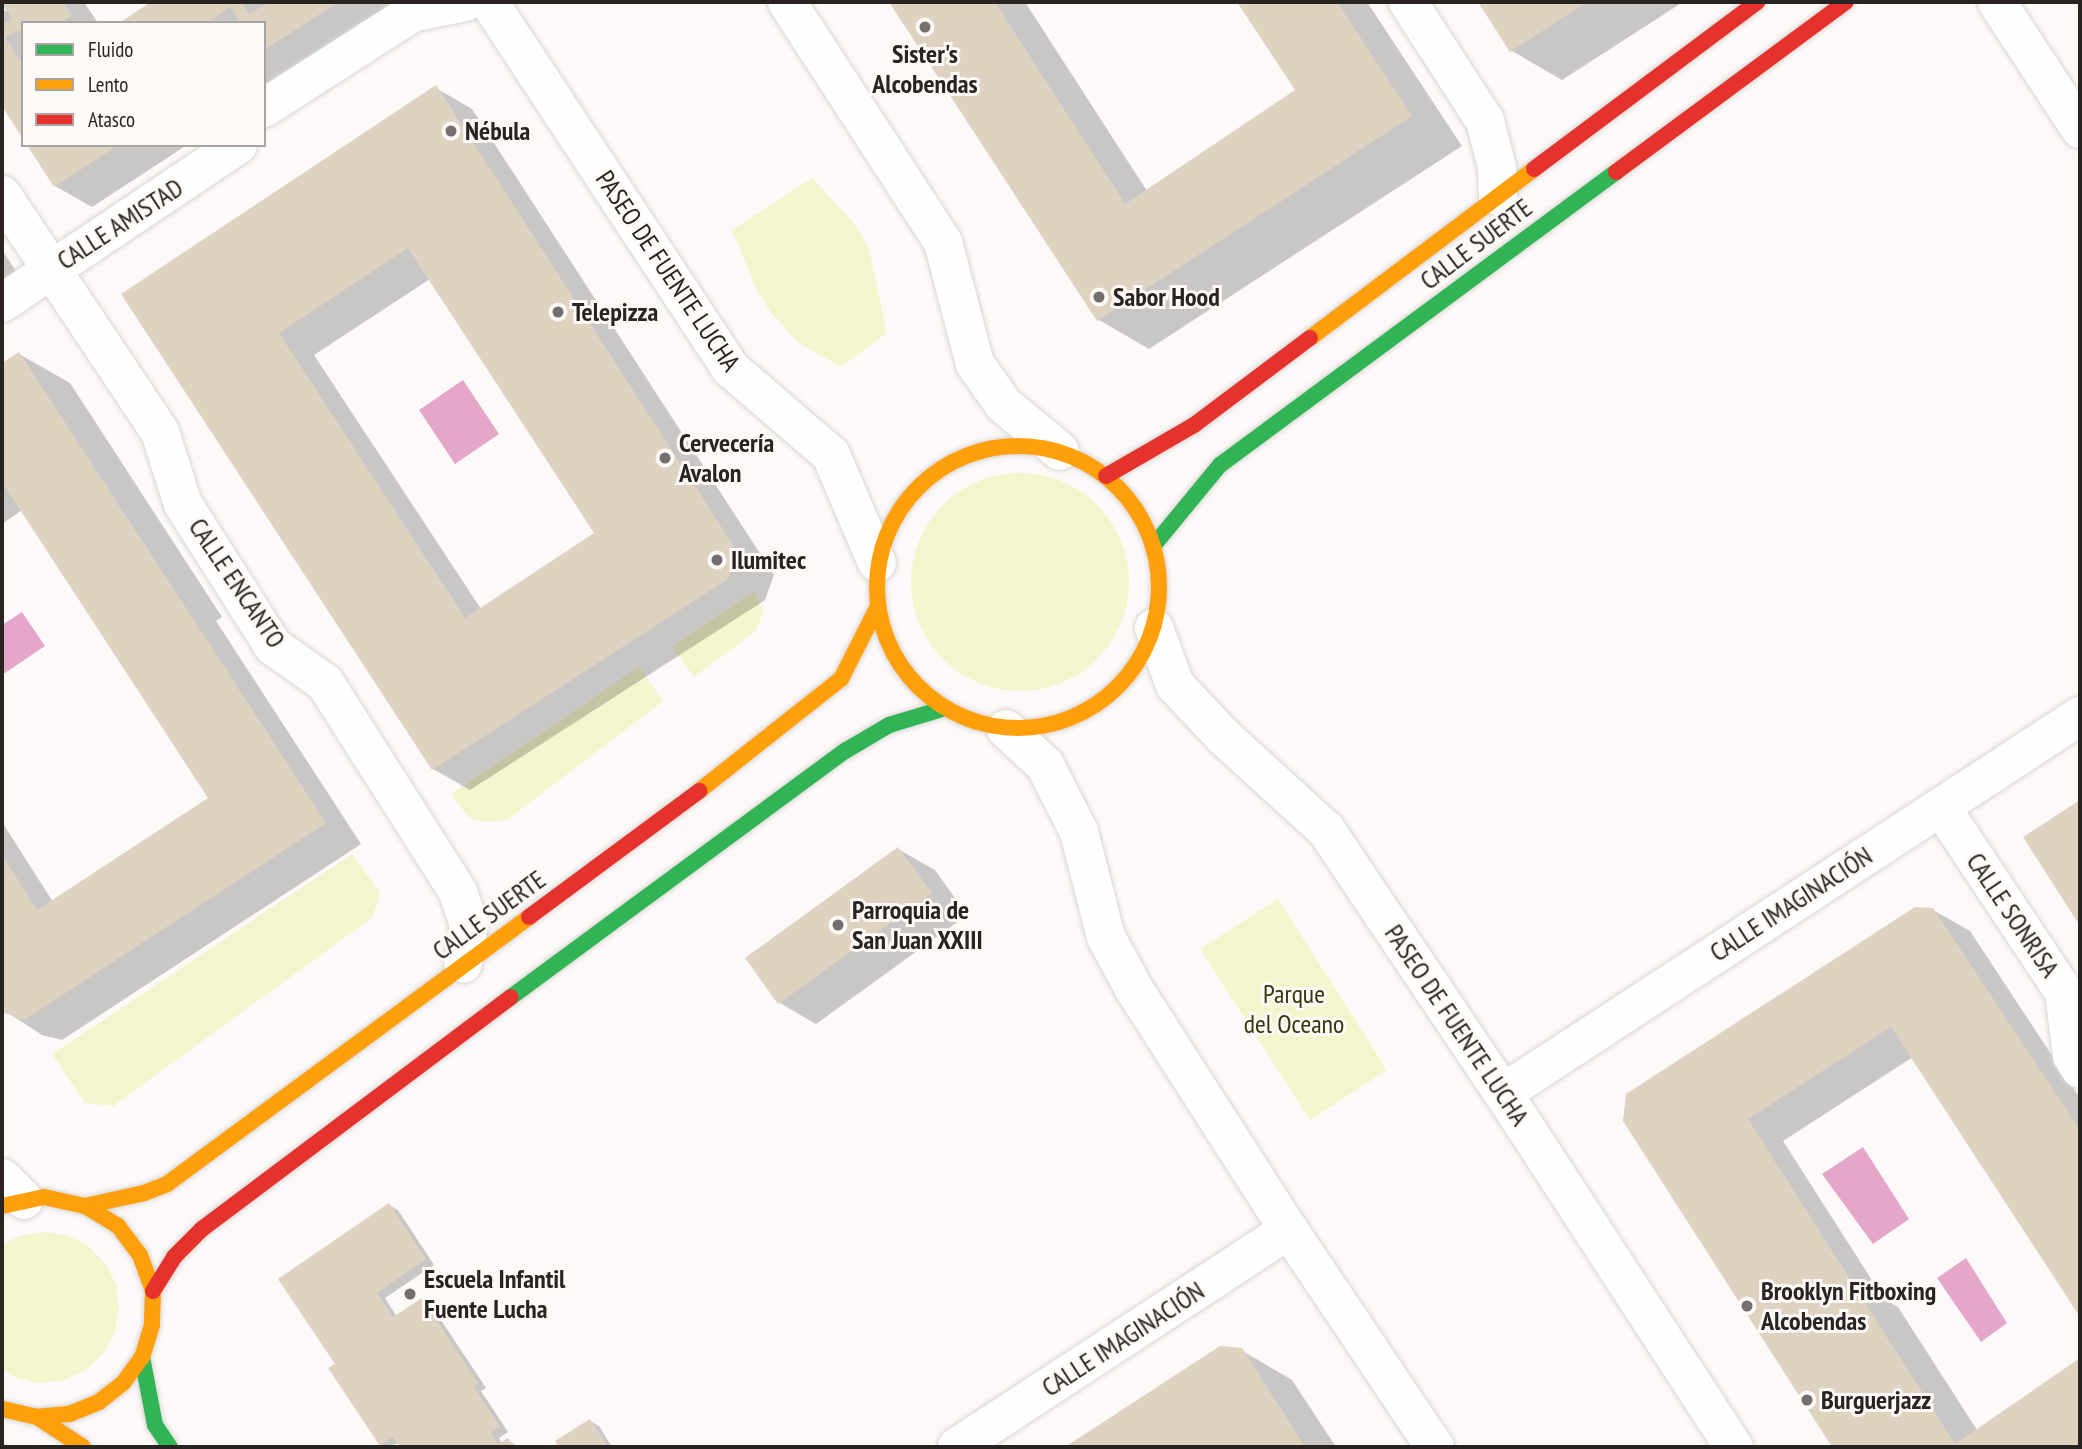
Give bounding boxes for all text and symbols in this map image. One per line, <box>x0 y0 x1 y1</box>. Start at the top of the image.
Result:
marker: Sister's Alcobendas <box>917 19 933 35</box>
legend <box>21 21 266 147</box>
text: Fluido <box>88 36 133 63</box>
place label: Sister's Alcobendas <box>872 38 978 100</box>
text: Lento <box>88 71 128 98</box>
text: Atasco <box>88 106 135 133</box>
place label: Nébula <box>465 115 530 147</box>
marker: Nébula <box>443 123 459 139</box>
street label: PASEO DE FUENTE LUCHA <box>589 165 747 377</box>
street label: CALLE AMISTAD <box>51 172 189 276</box>
street label: CALLE SUERTE <box>1414 192 1538 296</box>
place label: Sabor Hood <box>1113 281 1220 313</box>
marker: Sabor Hood <box>1091 289 1107 305</box>
place label: Telepizza <box>572 296 658 328</box>
marker: Telepizza <box>550 304 566 320</box>
place label: Cervecería Avalon <box>679 427 774 488</box>
marker: Cervecería Avalon <box>657 450 673 466</box>
street label: CALLE ENCANTO <box>182 512 292 654</box>
place label: Ilumitec <box>731 544 806 576</box>
marker: Ilumitec <box>709 552 725 568</box>
street label: CALLE IMAGINACIÓN <box>1704 840 1878 968</box>
street label: CALLE SONRISA <box>1960 847 2066 983</box>
street label: CALLE SUERTE <box>427 864 551 966</box>
place label: Parroquia de San Juan XXIII <box>852 894 983 956</box>
marker: Parroquia de San Juan XXIII <box>830 917 846 933</box>
street label: PASEO DE FUENTE LUCHA <box>1378 919 1536 1131</box>
park label: Parque del Oceano <box>1244 978 1344 1040</box>
place label: Escuela Infantil Fuente Lucha <box>424 1263 565 1324</box>
street label: CALLE IMAGINACIÓN <box>1036 1275 1210 1403</box>
place label: Brooklyn Fitboxing Alcobendas <box>1761 1275 1936 1336</box>
marker: Escuela Infantil Fuente Lucha <box>402 1286 418 1302</box>
marker: Brooklyn Fitboxing Alcobendas <box>1739 1298 1755 1314</box>
place label: Burguerjazz <box>1821 1384 1931 1416</box>
marker: Burguerjazz <box>1799 1392 1815 1408</box>

